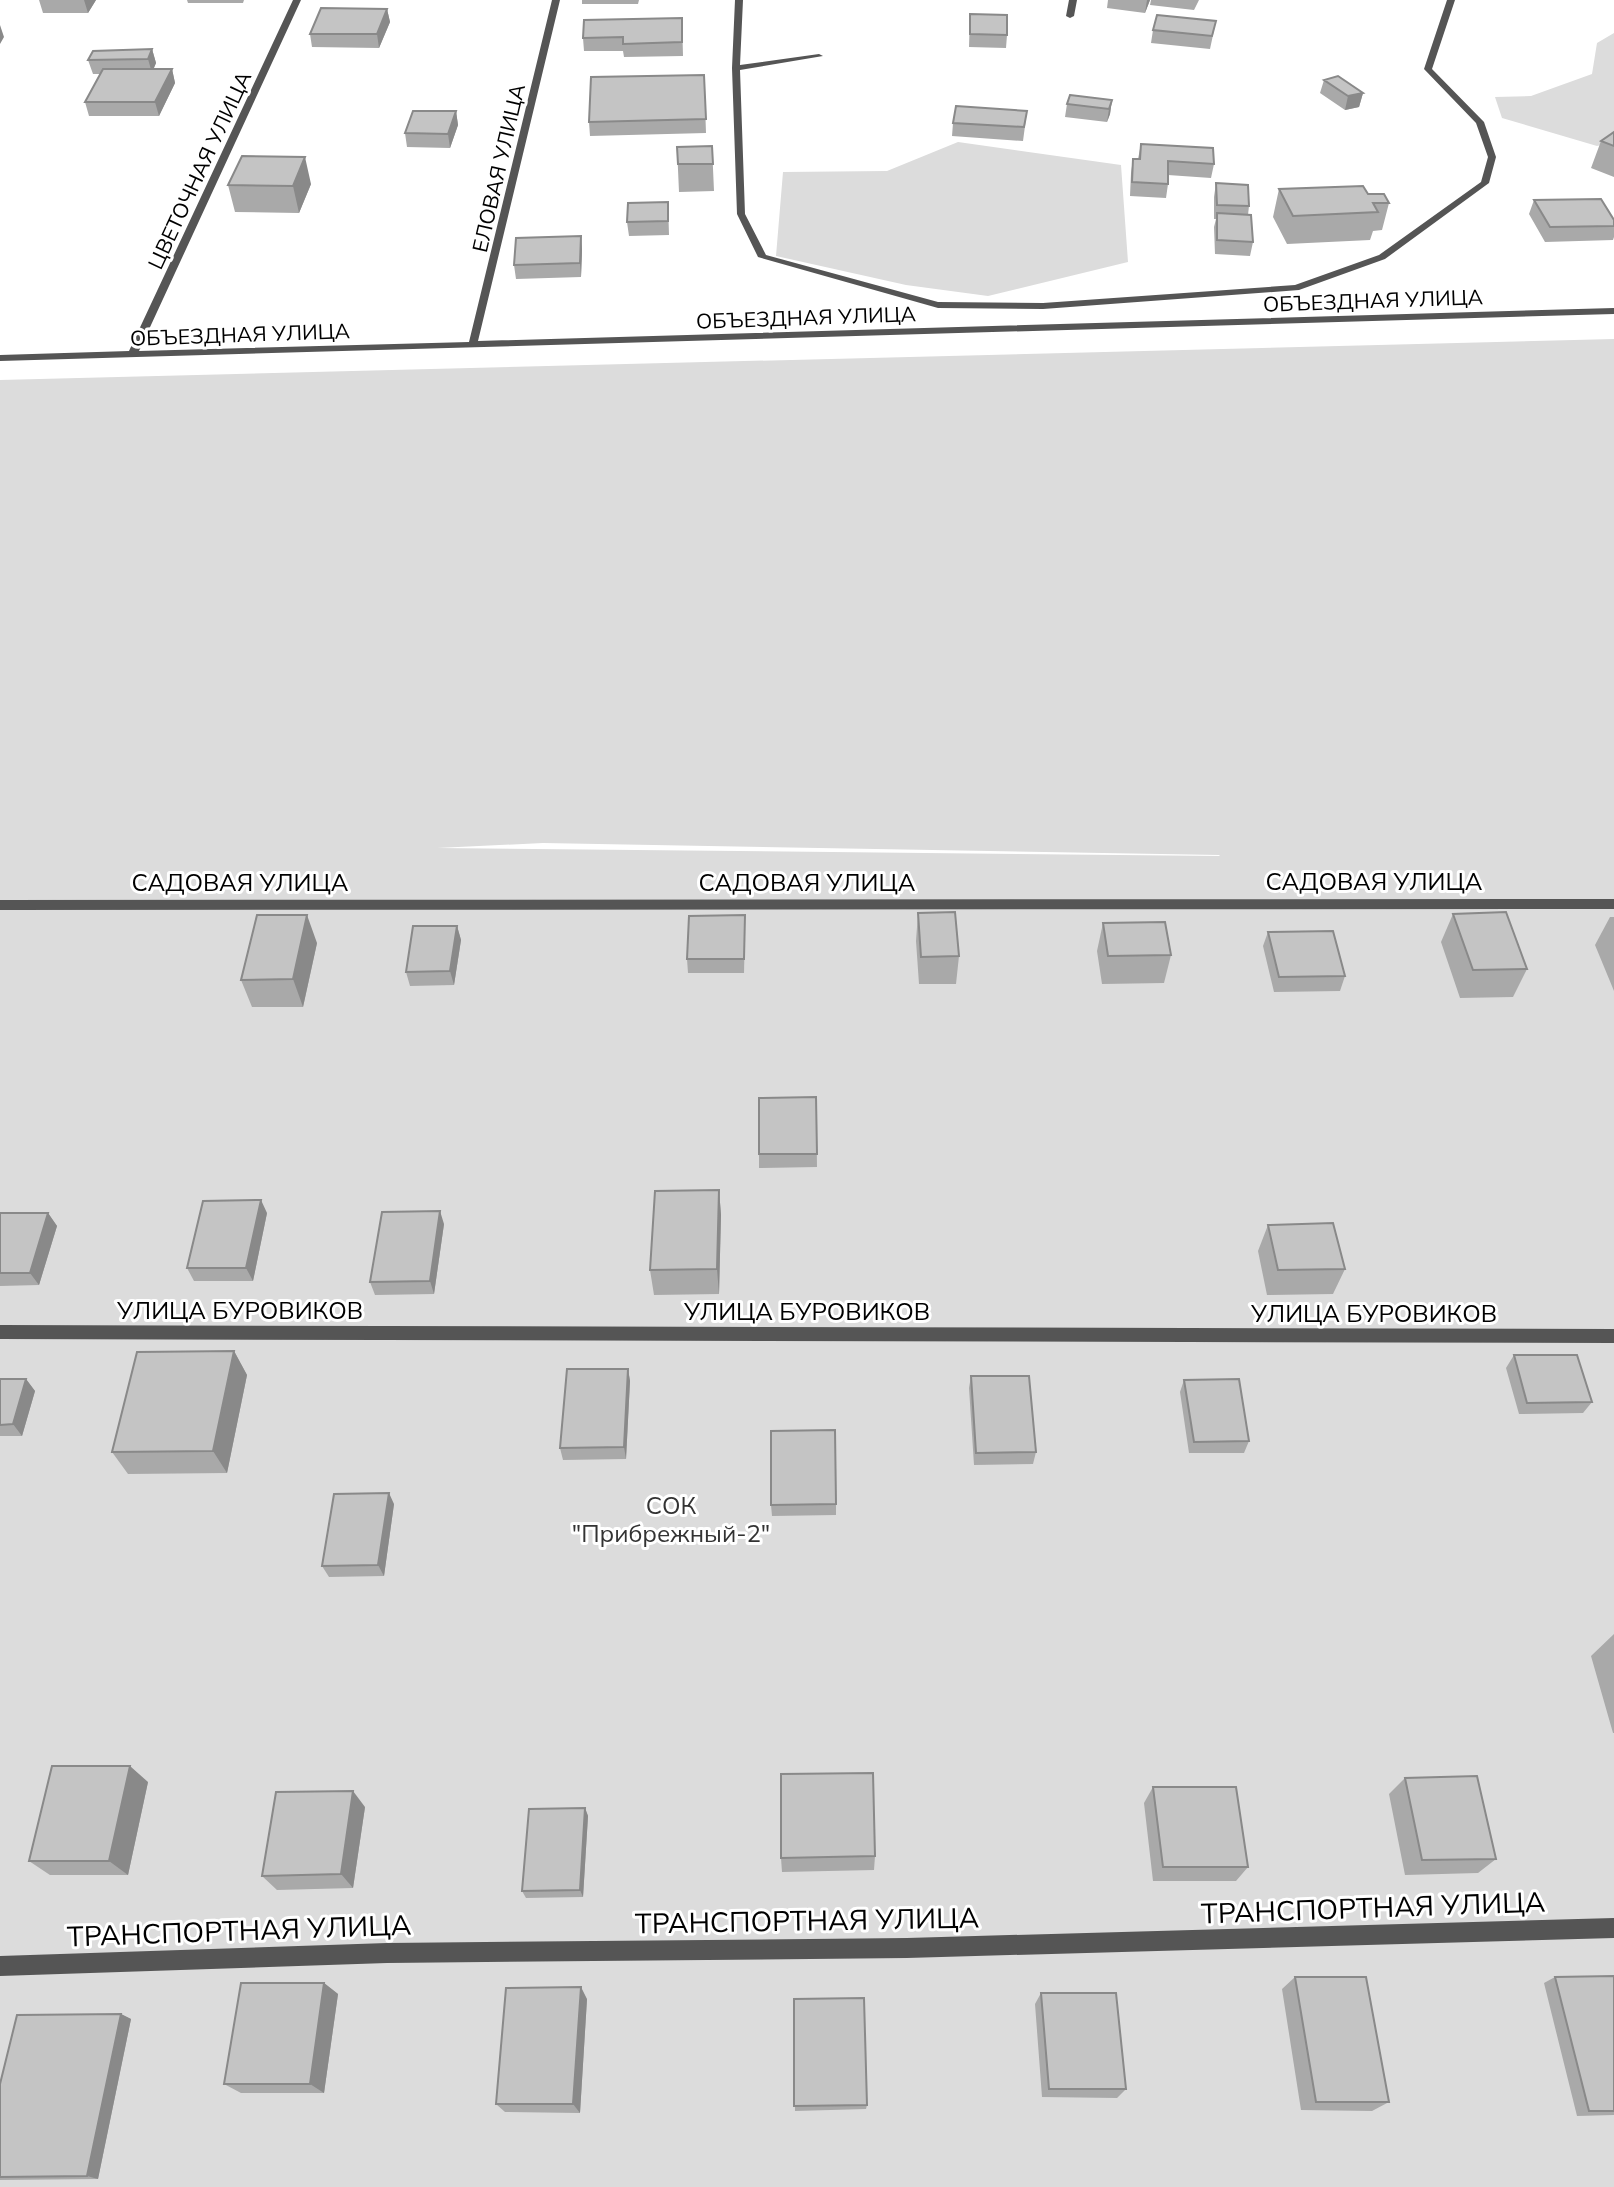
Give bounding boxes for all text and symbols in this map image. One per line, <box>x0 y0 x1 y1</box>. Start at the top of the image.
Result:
street label: ЦВЕТОЧНАЯ УЛИЦА <box>142 66 256 273</box>
street label: ЕЛОВАЯ УЛИЦА <box>466 81 530 255</box>
street label: ОБЪЕЗДНАЯ УЛИЦА <box>1263 283 1484 317</box>
street label: ОБЪЕЗДНАЯ УЛИЦА <box>696 300 917 334</box>
street label: ОБЪЕЗДНАЯ УЛИЦА <box>130 317 351 351</box>
street label: САДОВАЯ УЛИЦА <box>1266 866 1483 896</box>
street label: САДОВАЯ УЛИЦА <box>132 867 349 897</box>
street label: САДОВАЯ УЛИЦА <box>699 867 916 897</box>
street label: УЛИЦА БУРОВИКОВ <box>116 1295 363 1325</box>
street label: УЛИЦА БУРОВИКОВ <box>683 1296 930 1326</box>
street label: УЛИЦА БУРОВИКОВ <box>1250 1298 1497 1328</box>
park label: СОК "Прибрежный-2" <box>572 1490 770 1548</box>
street label: ТРАНСПОРТНАЯ УЛИЦА <box>1200 1883 1546 1930</box>
street label: ТРАНСПОРТНАЯ УЛИЦА <box>635 1899 980 1941</box>
street label: ТРАНСПОРТНАЯ УЛИЦА <box>66 1906 412 1953</box>

